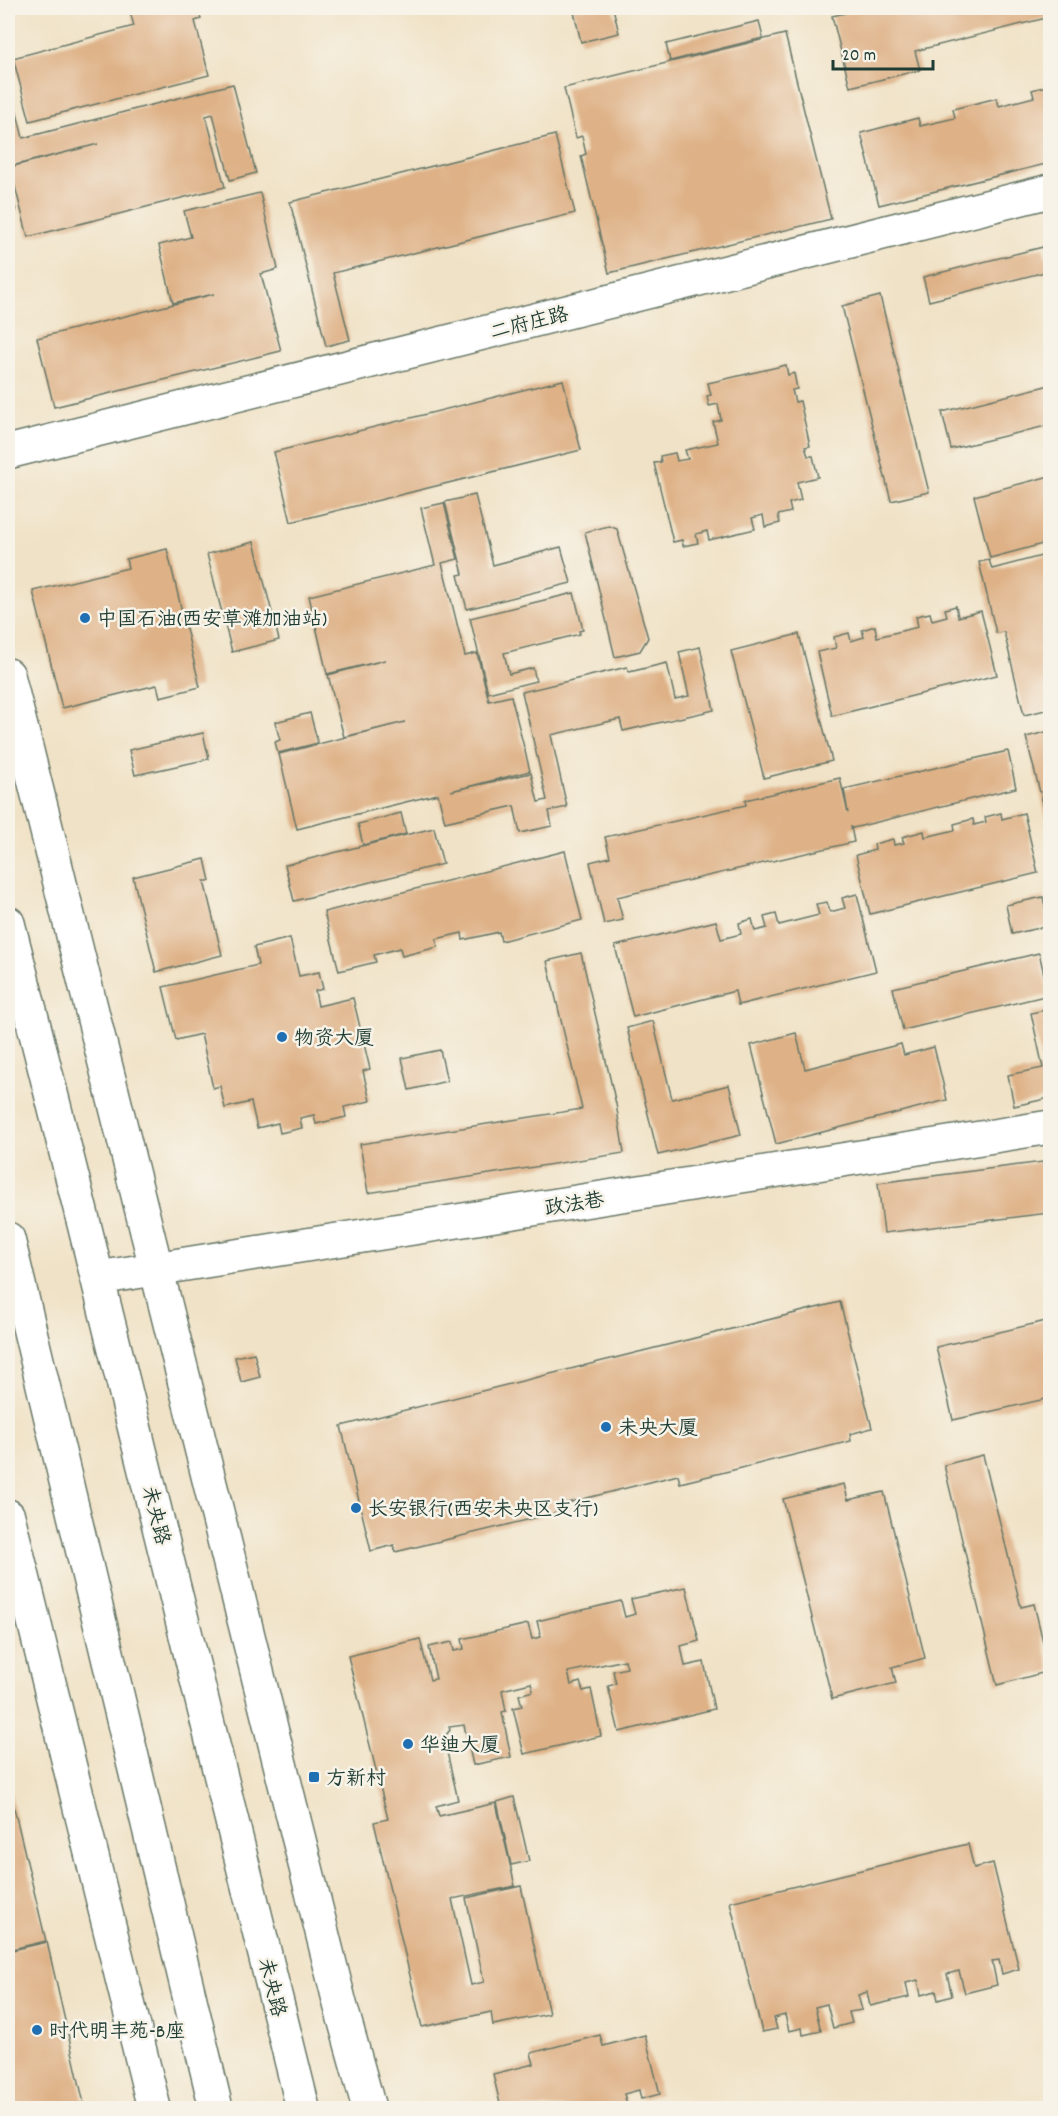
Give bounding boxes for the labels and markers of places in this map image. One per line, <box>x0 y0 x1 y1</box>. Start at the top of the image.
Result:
place label: 中国石油(西安草滩加油站) <box>97 607 327 635</box>
marker: 中国石油(西安草滩加油站) <box>78 611 92 625</box>
place label: 物资大厦 <box>294 1026 374 1054</box>
marker: 物资大厦 <box>275 1030 289 1044</box>
place label: 未央大厦 <box>618 1416 698 1444</box>
marker: 未央大厦 <box>599 1420 613 1434</box>
place label: 长安银行(西安未央区支行) <box>368 1497 598 1525</box>
marker: 长安银行(西安未央区支行) <box>349 1501 363 1515</box>
place label: 华迪大厦 <box>420 1733 500 1761</box>
marker: 华迪大厦 <box>401 1737 415 1751</box>
place label: 方新村 <box>326 1766 386 1794</box>
marker: 方新村 <box>307 1770 321 1784</box>
place label: 时代明丰苑-B座 <box>49 2019 185 2047</box>
marker: 时代明丰苑-B座 <box>30 2023 44 2037</box>

